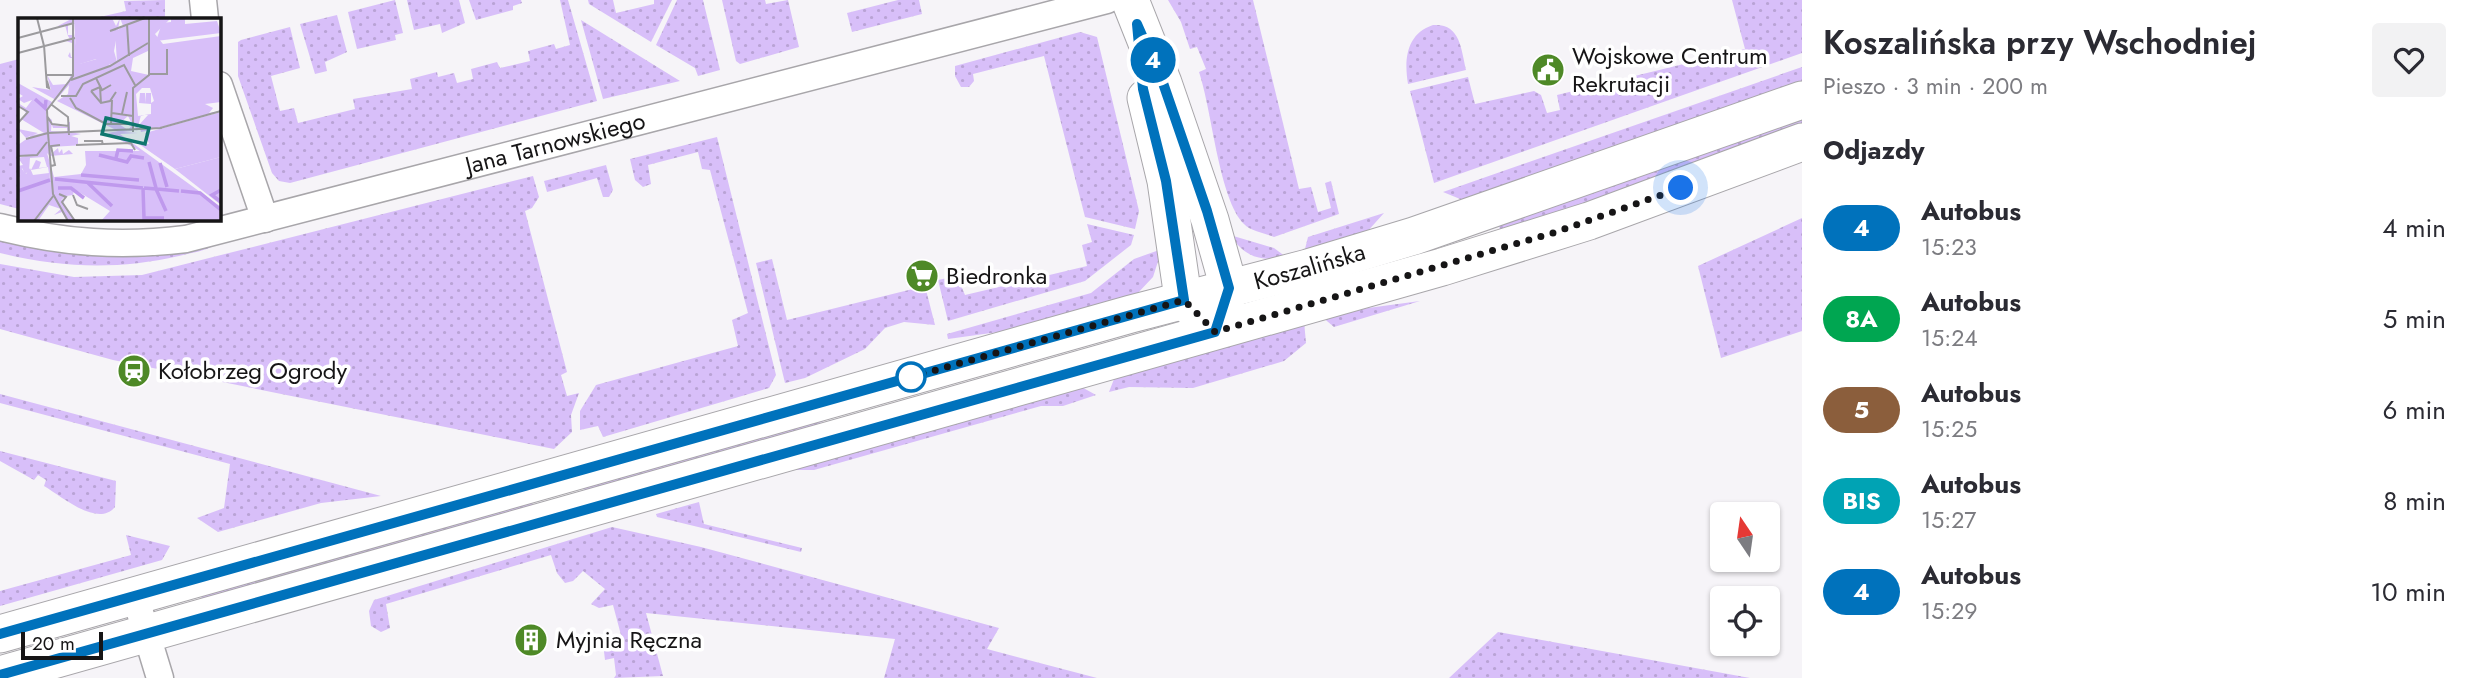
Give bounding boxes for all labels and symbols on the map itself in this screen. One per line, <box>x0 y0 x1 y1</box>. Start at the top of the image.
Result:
inset map <box>18 18 220 220</box>
line badge: 4 <box>1130 37 1176 83</box>
place label: Wojskowe Centrum Rekrutacji <box>1572 38 1768 101</box>
public building icon: Wojskowe Centrum Rekrutacji <box>1529 51 1567 89</box>
street label: Jana Tarnowskiego <box>459 103 649 184</box>
your location <box>1663 170 1698 205</box>
street label: Koszalińska <box>1250 234 1369 298</box>
supermarket icon: Biedronka <box>903 257 941 295</box>
place label: Biedronka <box>946 258 1047 293</box>
station icon: Kołobrzeg Ogrody <box>115 352 153 390</box>
place label: Kołobrzeg Ogrody <box>158 353 347 388</box>
unlabelled marker <box>896 362 926 392</box>
north arrow <box>1710 502 1780 572</box>
building icon: Myjnia Ręczna <box>512 621 550 659</box>
place label: Myjnia Ręczna <box>556 622 702 657</box>
scale bar <box>21 629 103 661</box>

